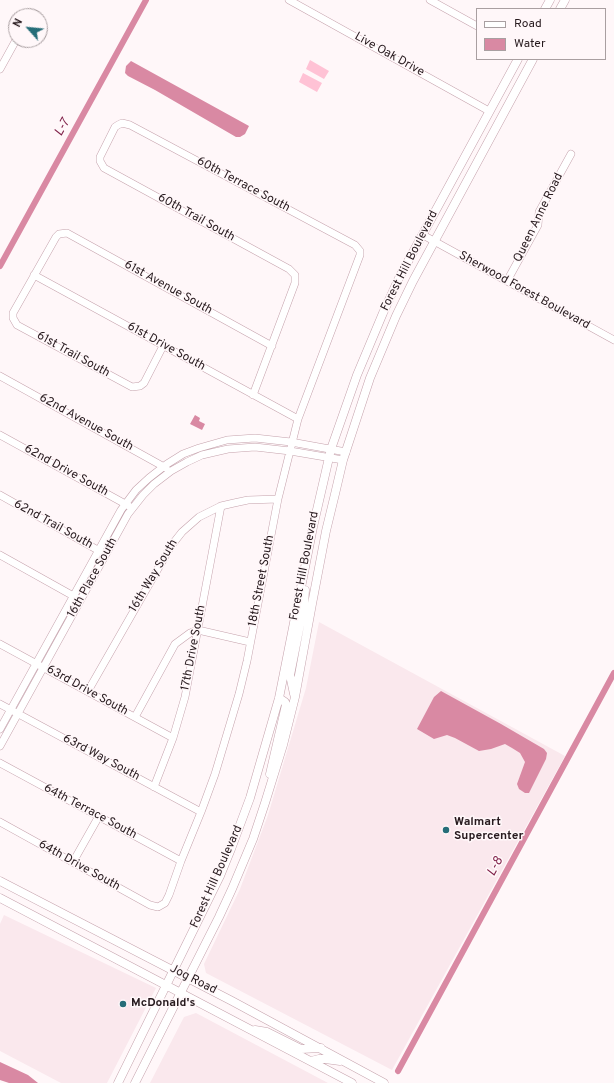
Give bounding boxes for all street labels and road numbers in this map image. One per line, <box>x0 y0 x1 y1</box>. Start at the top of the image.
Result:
street label: Live Oak Drive <box>352 30 426 80</box>
street label: 60th Terrace South <box>194 154 292 216</box>
street label: Queen Anne Road <box>511 171 567 265</box>
street label: 60th Trail South <box>155 191 237 245</box>
street label: Forest Hill Boulevard <box>378 208 442 314</box>
street label: Sherwood Forest Boulevard <box>456 249 592 333</box>
street label: 61st Avenue South <box>121 258 215 318</box>
street label: 61st Drive South <box>124 320 208 374</box>
street label: 61st Trail South <box>34 329 112 381</box>
street label: 62nd Avenue South <box>36 391 136 455</box>
street label: 62nd Drive South <box>22 442 110 500</box>
street label: 62nd Trail South <box>11 497 95 553</box>
street label: Forest Hill Boulevard <box>287 510 323 622</box>
street label: 18th Street South <box>246 534 278 628</box>
street label: 16th Place South <box>65 535 121 621</box>
street label: 16th Way South <box>127 537 181 615</box>
street label: 17th Drive South <box>179 604 209 692</box>
street label: 63rd Drive South <box>44 663 130 719</box>
street label: 63rd Way South <box>60 732 142 784</box>
street label: 64th Terrace South <box>41 781 139 843</box>
street label: Forest Hill Boulevard <box>188 823 246 931</box>
street label: 64th Drive South <box>36 838 122 894</box>
street label: Jog Road <box>167 962 219 998</box>

